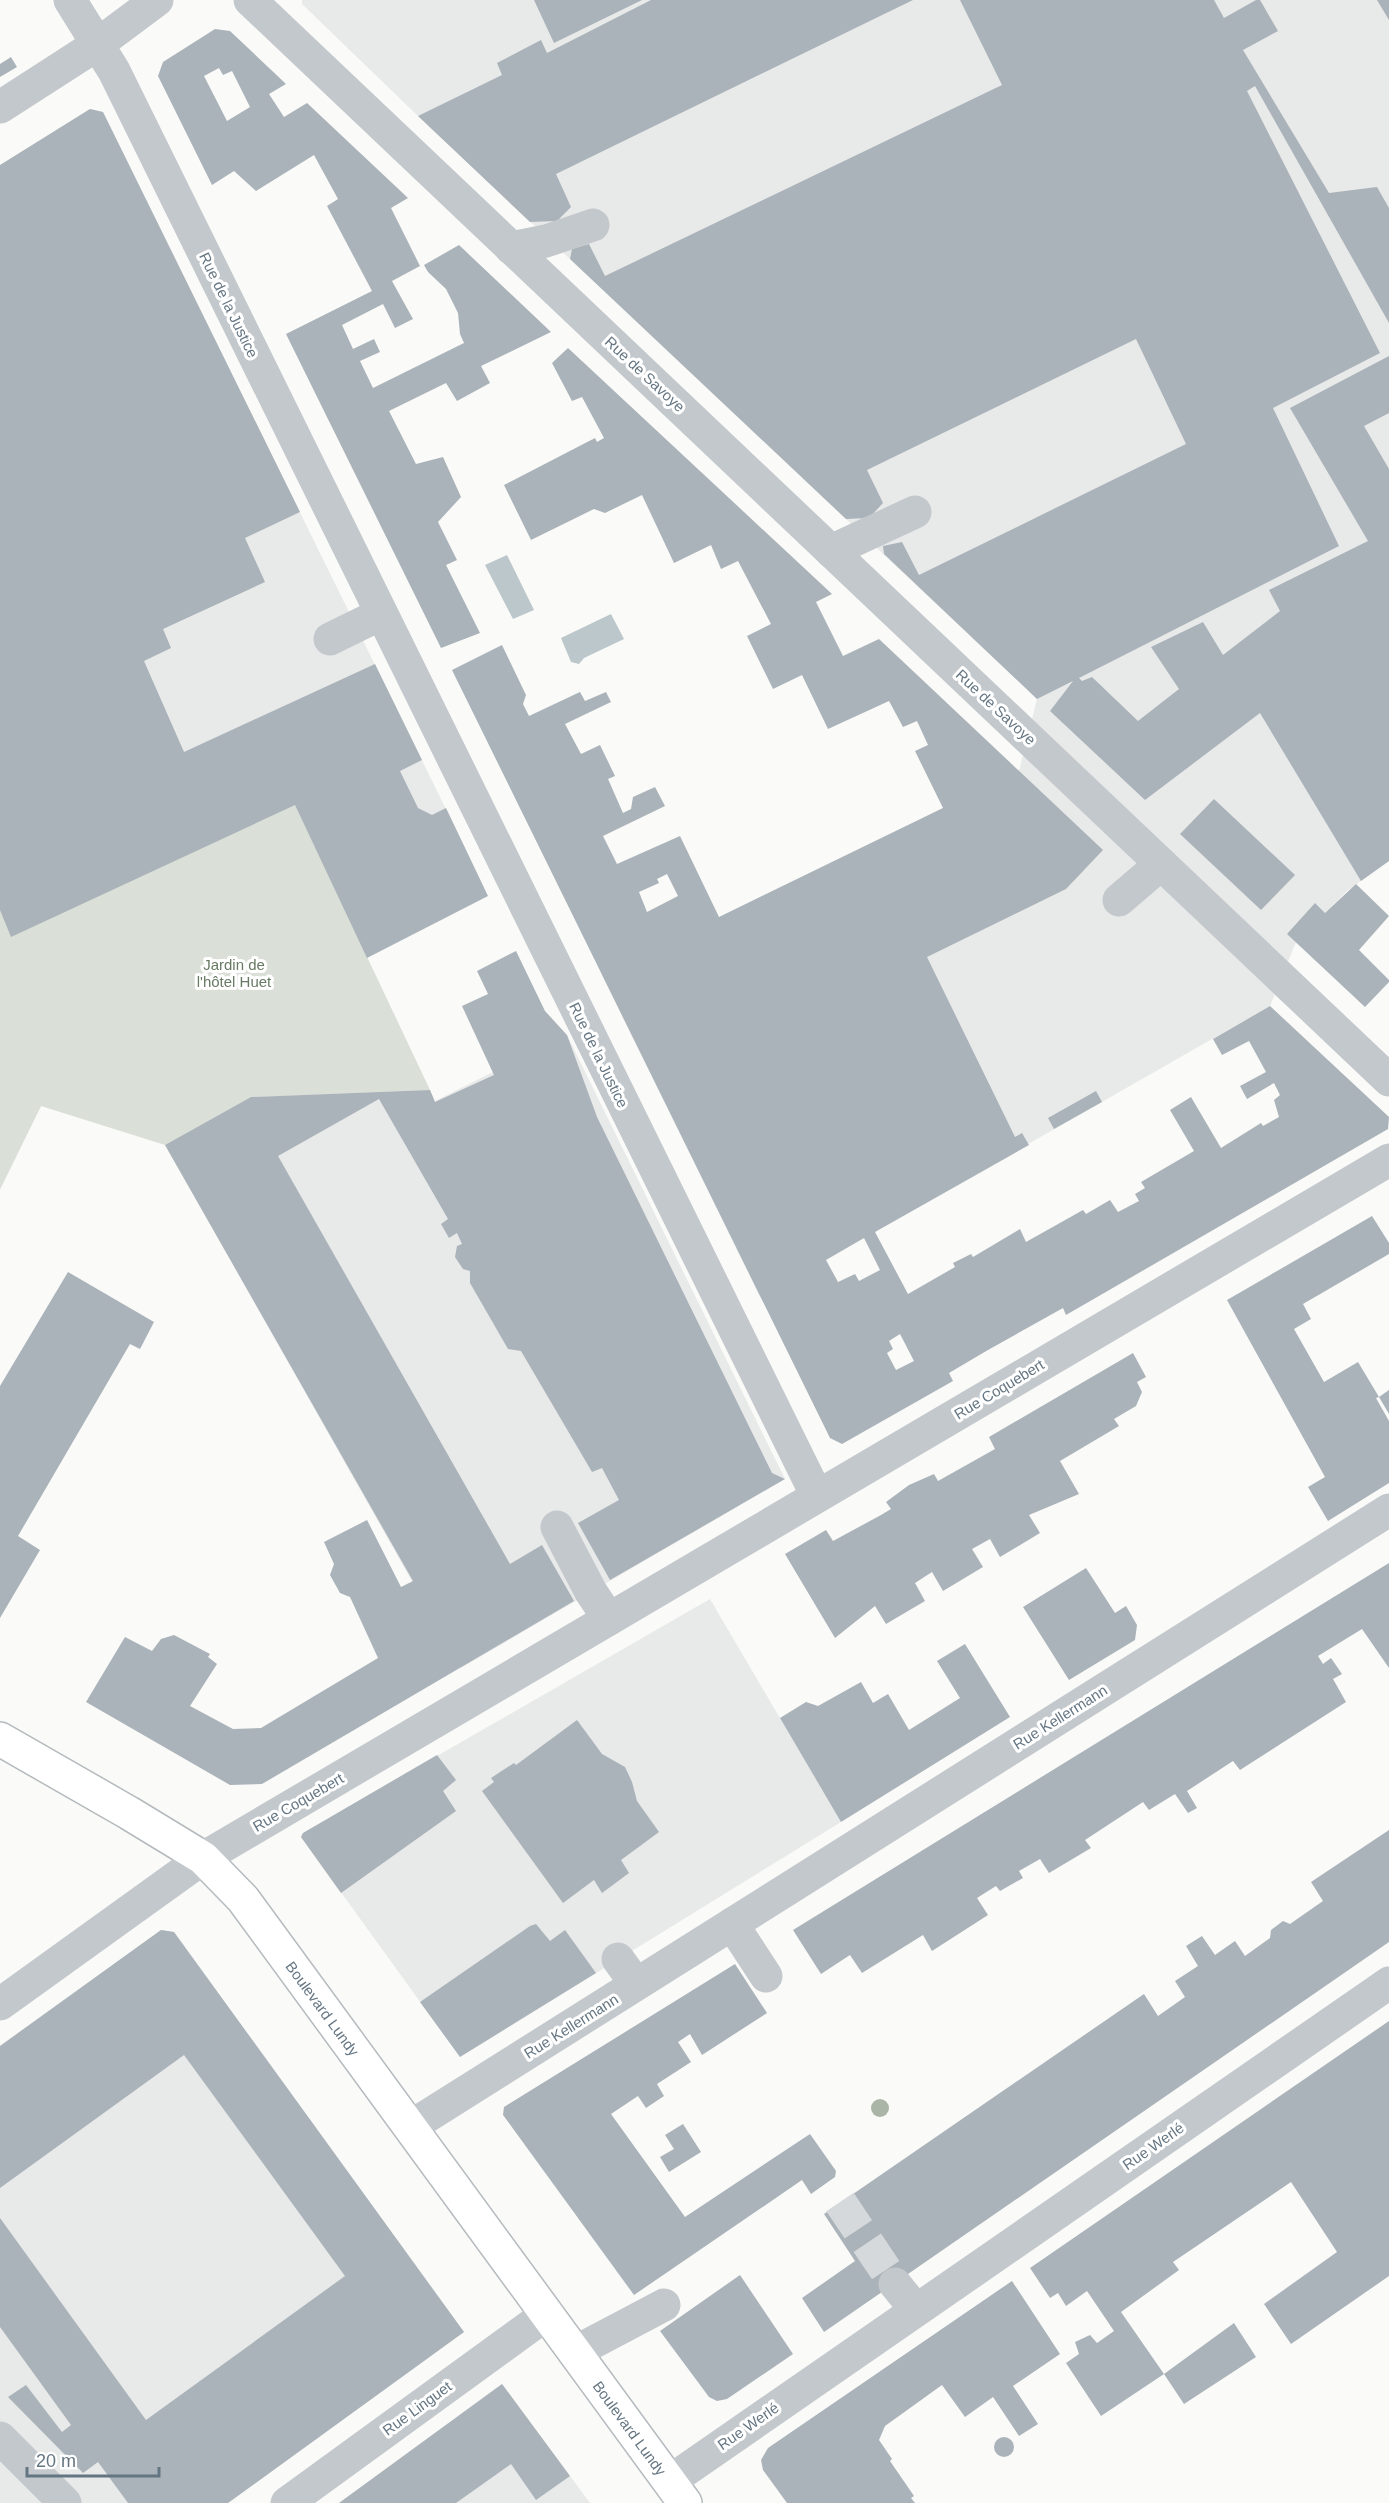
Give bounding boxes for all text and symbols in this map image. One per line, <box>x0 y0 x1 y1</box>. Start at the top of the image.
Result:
street label: Rue de la Justice <box>196 250 262 360</box>
street label: Rue de Savoye <box>602 333 688 415</box>
street label: Rue de Savoye <box>953 666 1039 748</box>
park label: Jardin de l'hôtel Huet <box>197 956 272 990</box>
street label: Rue de la Justice <box>566 1000 632 1110</box>
street label: Rue Coquebert <box>951 1355 1048 1422</box>
street label: Rue Kellermann <box>1010 1681 1110 1753</box>
street label: Rue Coquebert <box>250 1769 347 1835</box>
street label: Boulevard Lundy <box>283 1958 363 2059</box>
street label: Rue Kellermann <box>521 1990 621 2062</box>
street label: Rue Werlé <box>1119 2119 1187 2173</box>
street label: Rue Linguet <box>379 2377 455 2439</box>
street label: Boulevard Lundy <box>590 2377 670 2479</box>
street label: Rue Werlé <box>714 2399 782 2453</box>
scale bar <box>27 2440 159 2478</box>
text: 20 m <box>36 2451 76 2471</box>

